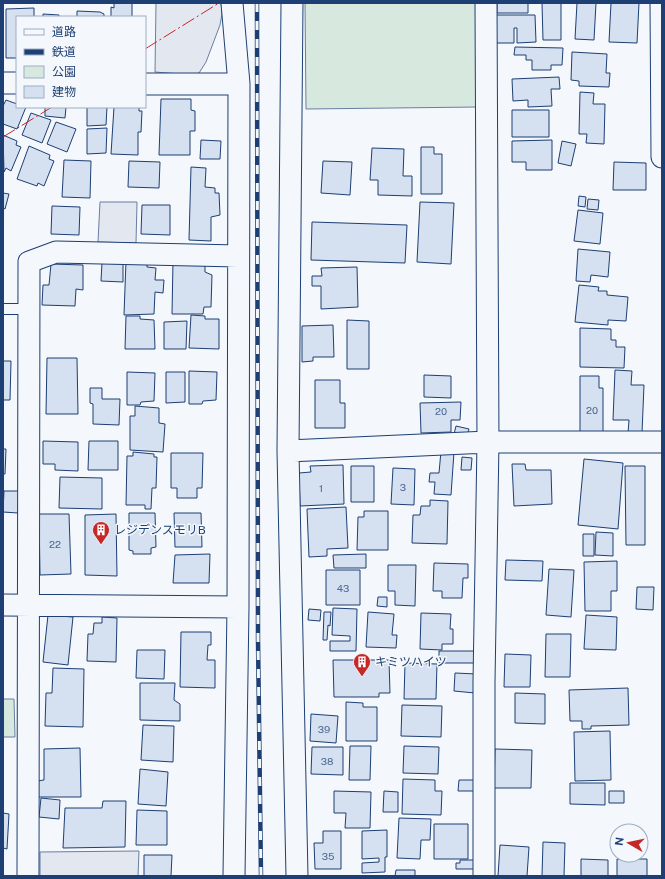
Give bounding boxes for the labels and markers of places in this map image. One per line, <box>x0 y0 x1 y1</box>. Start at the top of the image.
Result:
building icon: レジデンスモリB <box>91 520 111 545</box>
place label: レジデンスモリB <box>114 523 206 537</box>
building icon: キミツハイツ <box>352 652 372 677</box>
place label: キミツハイツ <box>375 655 447 669</box>

